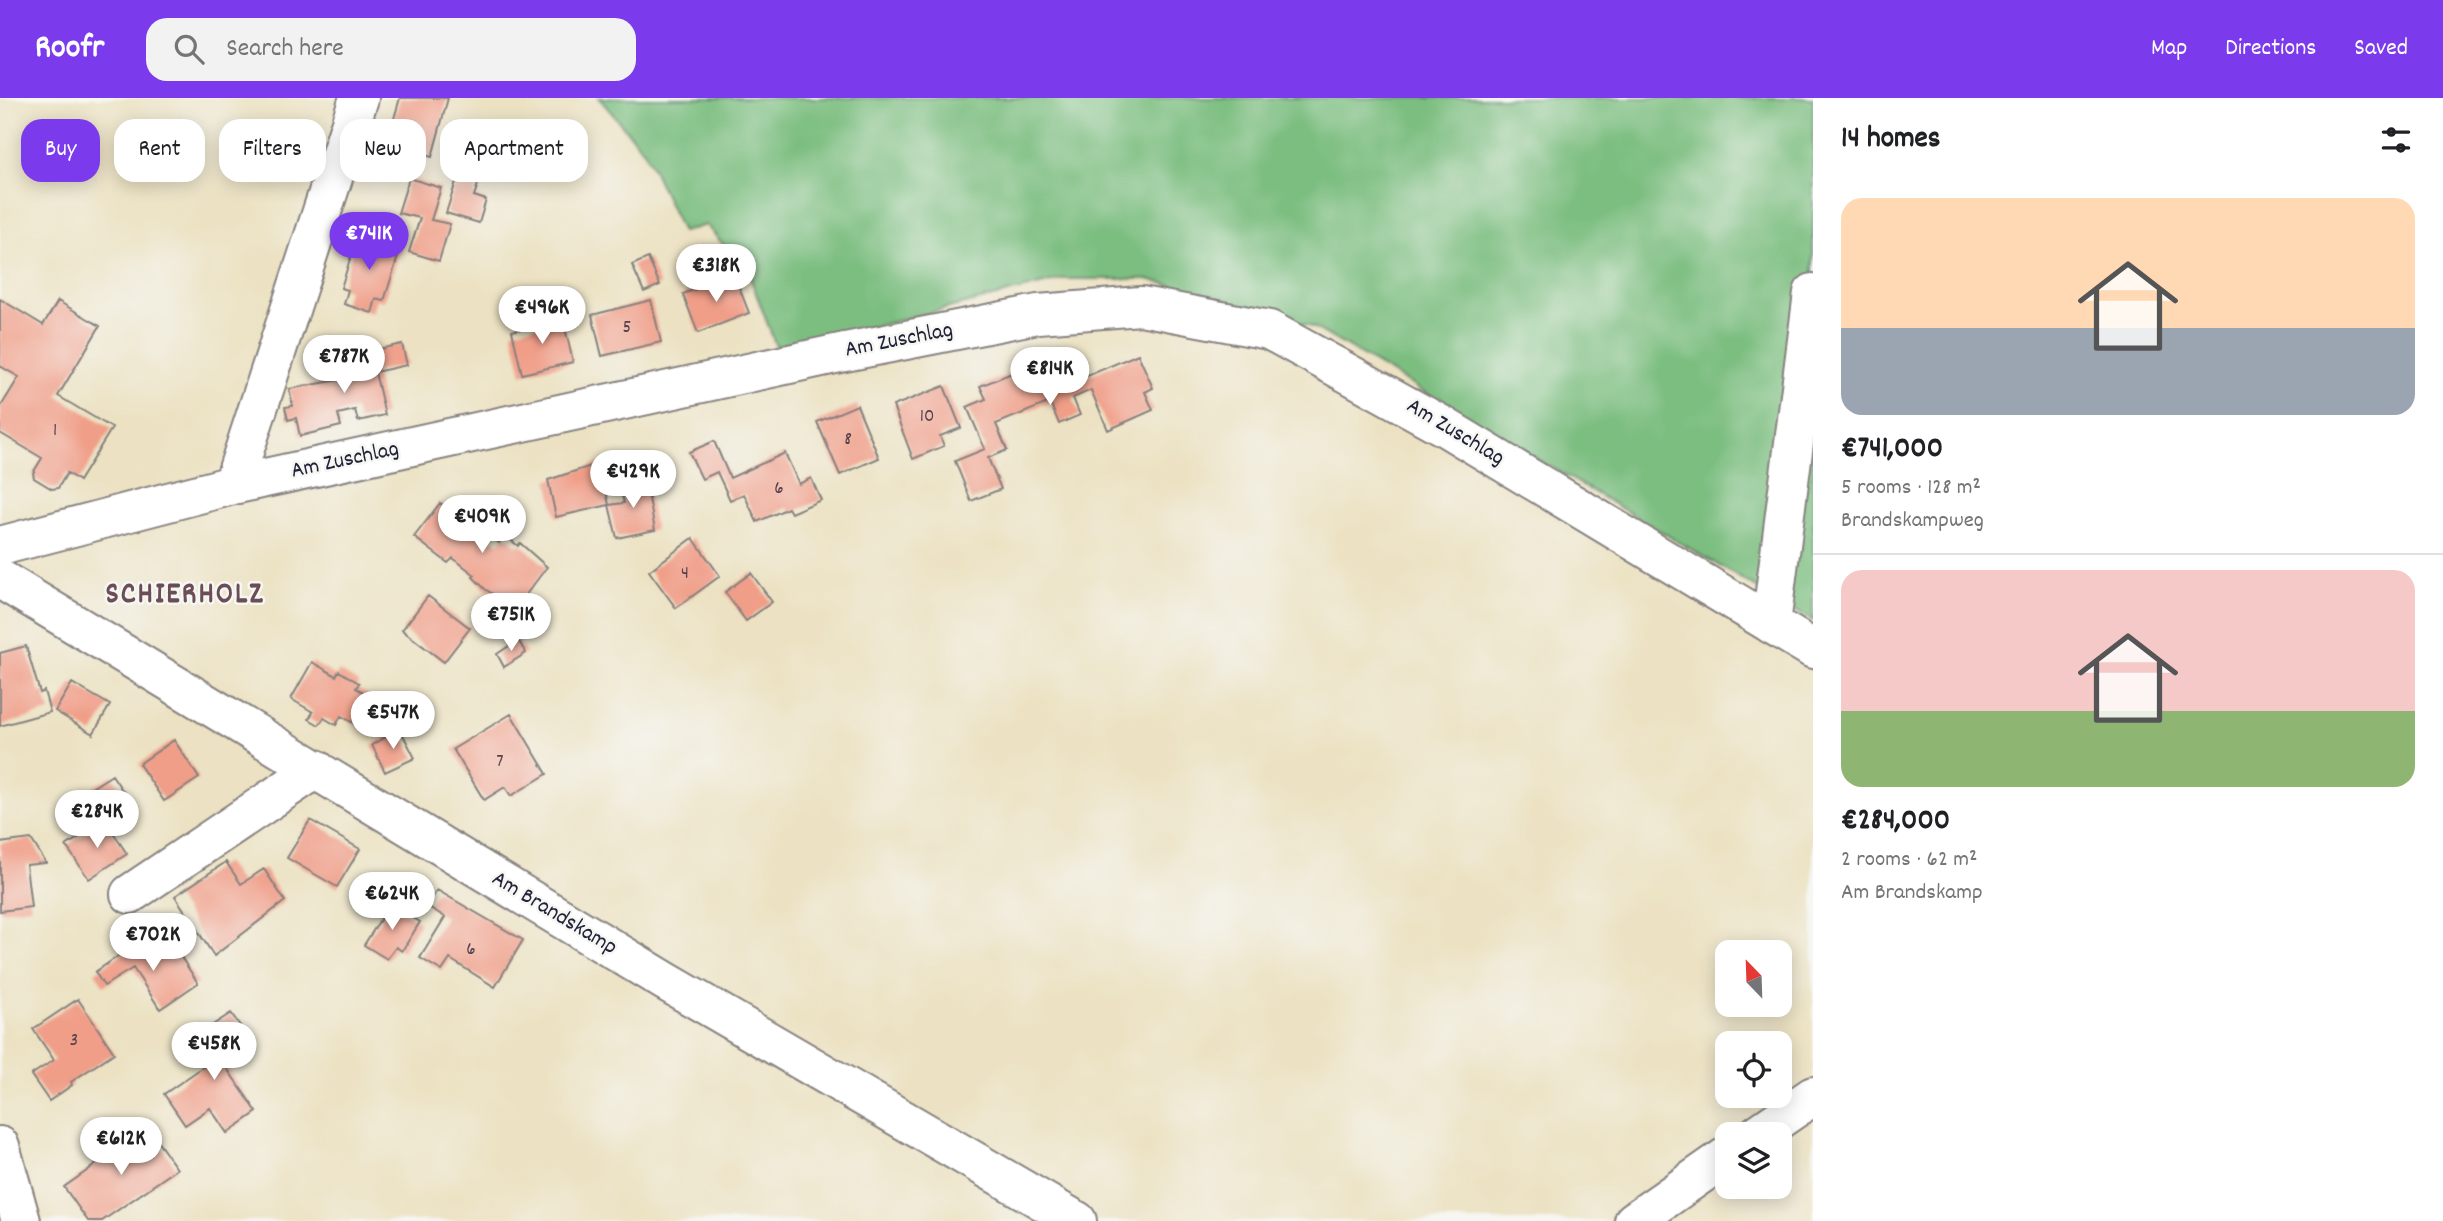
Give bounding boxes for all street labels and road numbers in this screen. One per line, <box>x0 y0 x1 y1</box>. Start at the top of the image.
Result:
street label: Am Zuschlag <box>842 314 956 368</box>
street label: Am Zuschlag <box>1400 391 1510 475</box>
street label: Am Zuschlag <box>288 433 402 489</box>
street label: Am Brandskamp <box>485 863 623 965</box>

